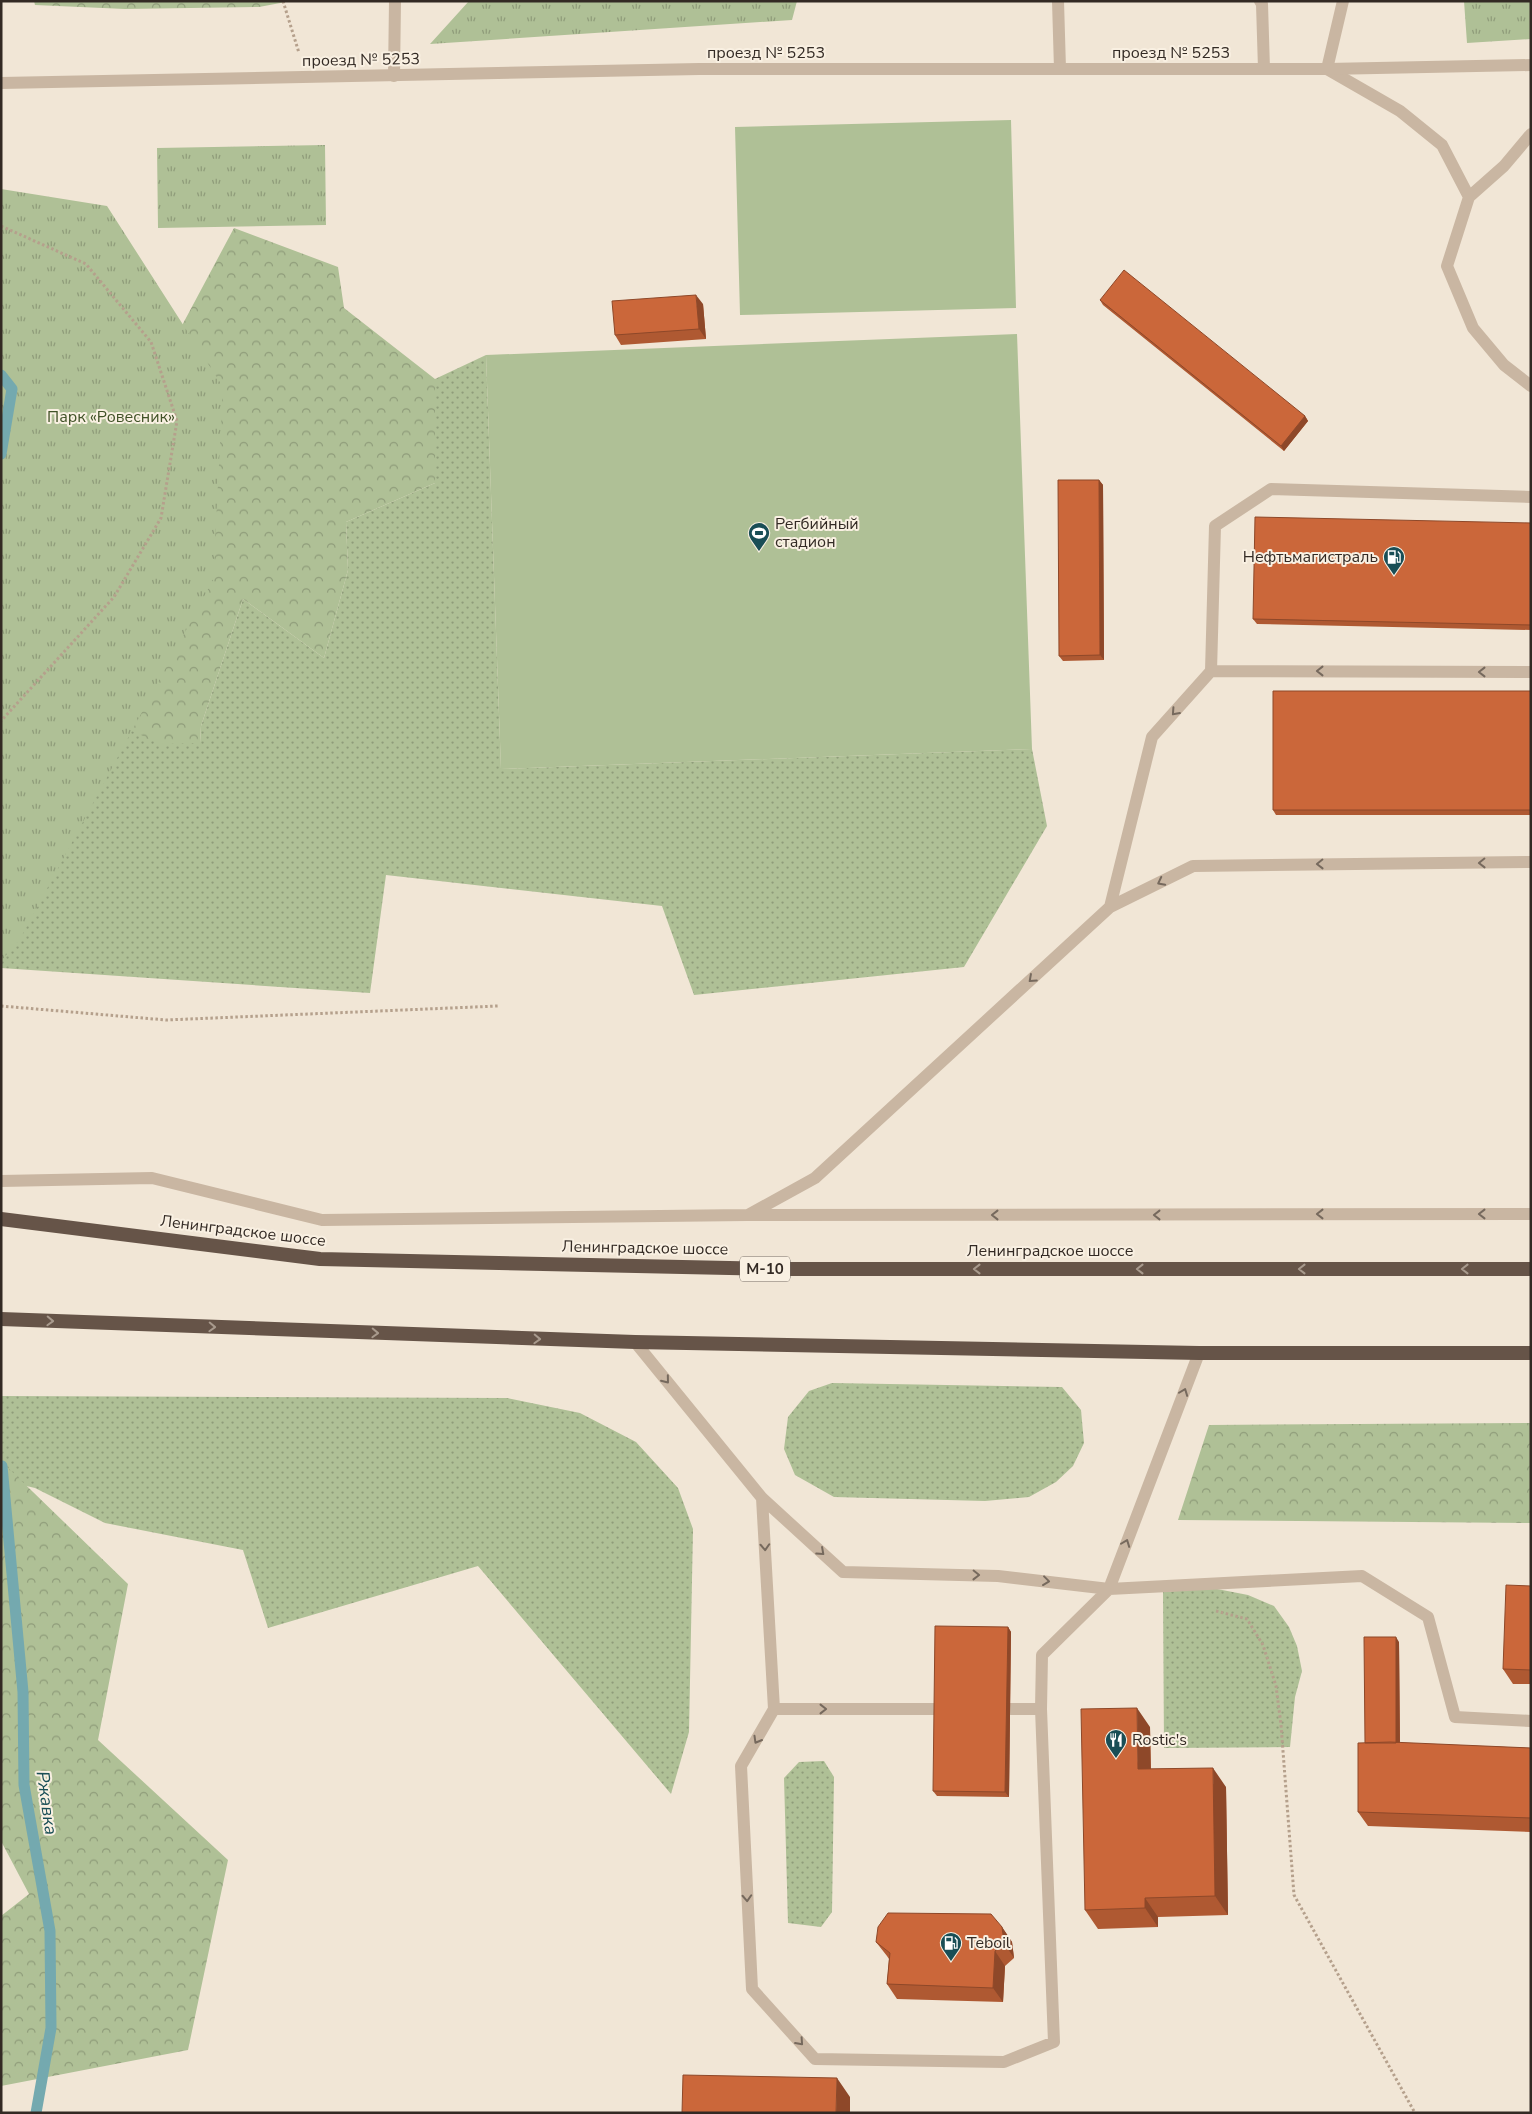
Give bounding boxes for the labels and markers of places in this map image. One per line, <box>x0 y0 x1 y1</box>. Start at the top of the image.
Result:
place label: Регбийный стадион <box>775 513 859 553</box>
sports icon: Регбийный стадион <box>747 521 771 552</box>
fuel station icon: Нефтьмагистраль <box>1382 545 1406 576</box>
place label: Нефтьмагистраль <box>1243 546 1378 568</box>
restaurant icon: Rostic's <box>1104 1728 1128 1759</box>
place label: Rostic's <box>1132 1729 1187 1751</box>
fuel station icon: Teboil <box>939 1931 963 1962</box>
place label: Teboil <box>967 1932 1011 1954</box>

